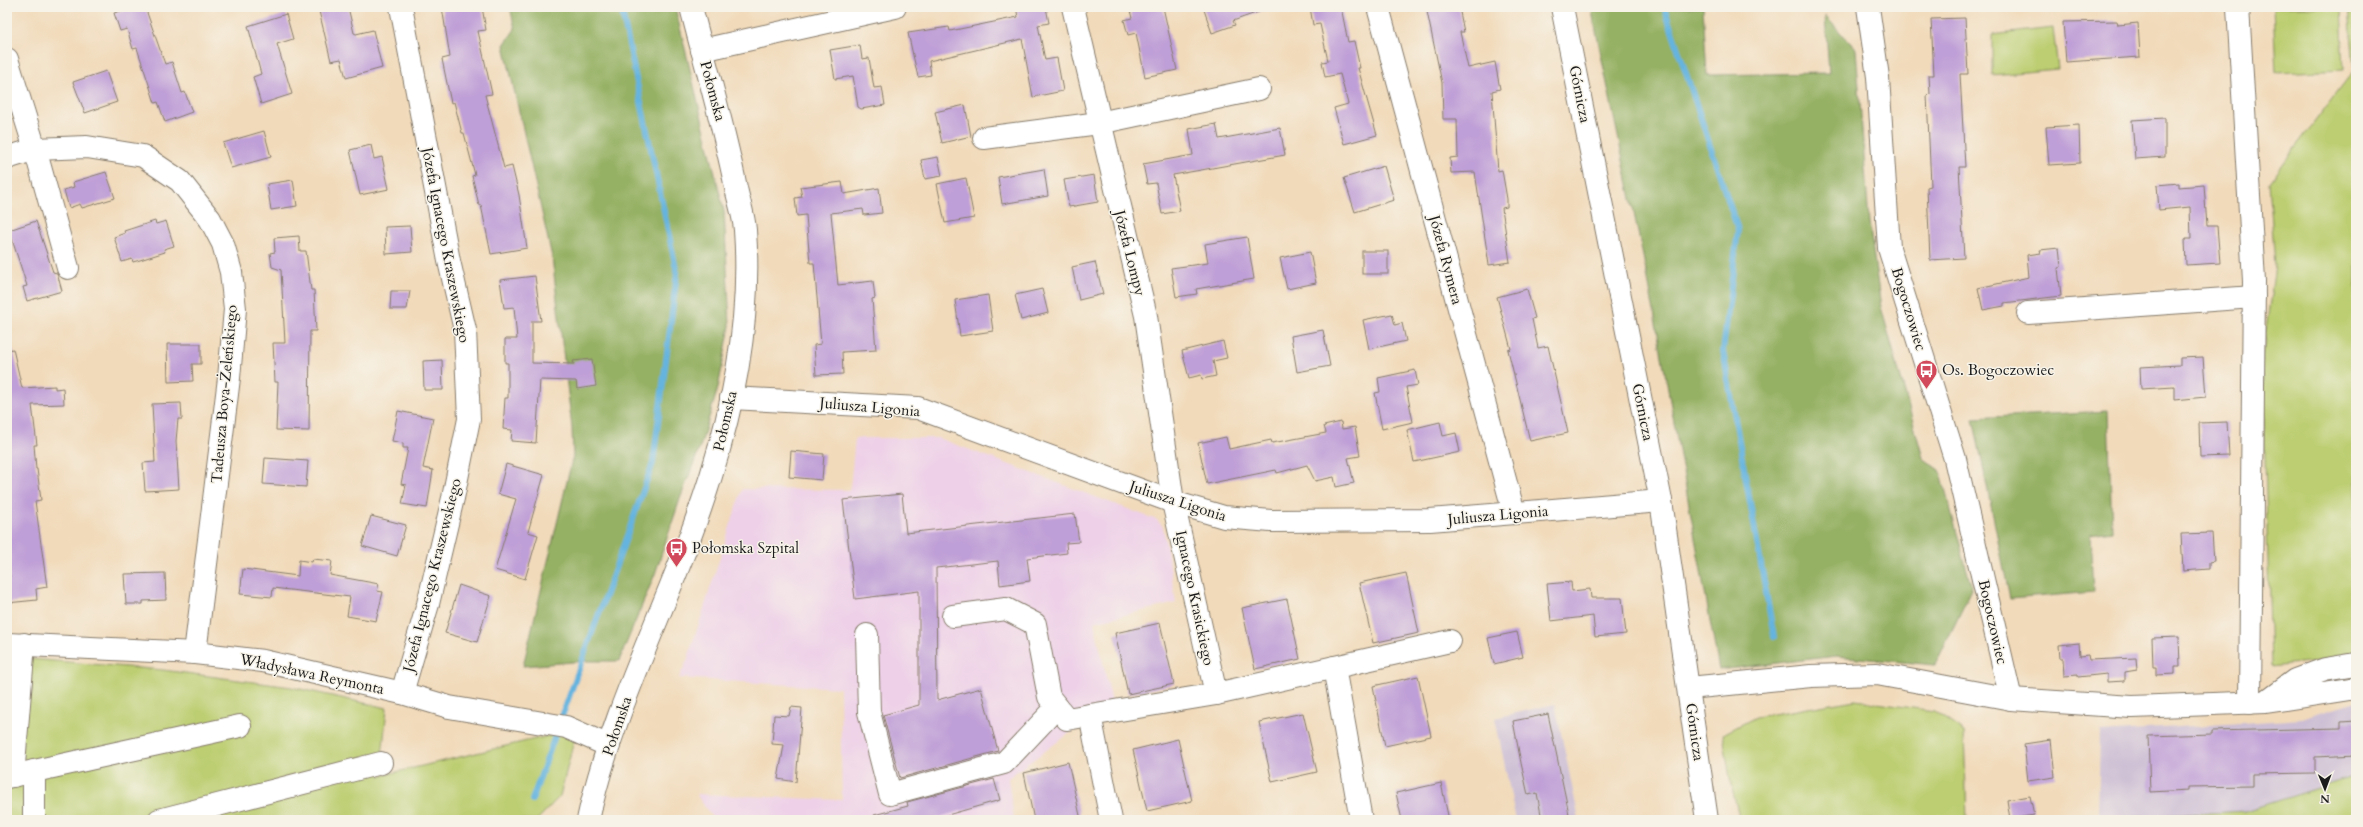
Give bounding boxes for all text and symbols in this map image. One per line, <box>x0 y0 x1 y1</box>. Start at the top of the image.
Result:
street label: Połomska <box>695 59 731 124</box>
street label: Górnicza <box>1565 64 1595 125</box>
street label: Józefa Ignacego Kraszewskiego <box>417 144 475 344</box>
street label: Józefa Lompy <box>1109 206 1150 298</box>
street label: Józefa Rymera <box>1424 211 1468 307</box>
street label: Bogoczowiec <box>1887 265 1931 353</box>
street label: Tadeusza Boya-Żeleńskiego <box>206 304 242 484</box>
bus stop icon: Os. Bogoczowiec <box>1914 357 1940 390</box>
place label: Os. Bogoczowiec <box>1942 360 2054 380</box>
street label: Górnicza <box>1628 382 1658 443</box>
street label: Połomska <box>708 388 742 453</box>
street label: Juliusza Ligonia <box>817 392 922 421</box>
street label: Juliusza Ligonia <box>1125 475 1230 526</box>
street label: Józefa Ignacego Kraszewskiego <box>398 476 466 676</box>
street label: Juliusza Ligonia <box>1445 501 1550 530</box>
street label: Ignacego Krasickiego <box>1171 529 1219 667</box>
bus stop icon: Połomska Szpital <box>664 535 690 568</box>
place label: Połomska Szpital <box>692 538 799 558</box>
street label: Bogoczowiec <box>1974 578 2012 666</box>
street label: Władysława Reymonta <box>237 649 386 699</box>
street label: Połomska <box>598 693 637 758</box>
street label: Górnicza <box>1681 702 1709 763</box>
north arrow <box>2305 769 2345 809</box>
text: N <box>2320 791 2330 806</box>

